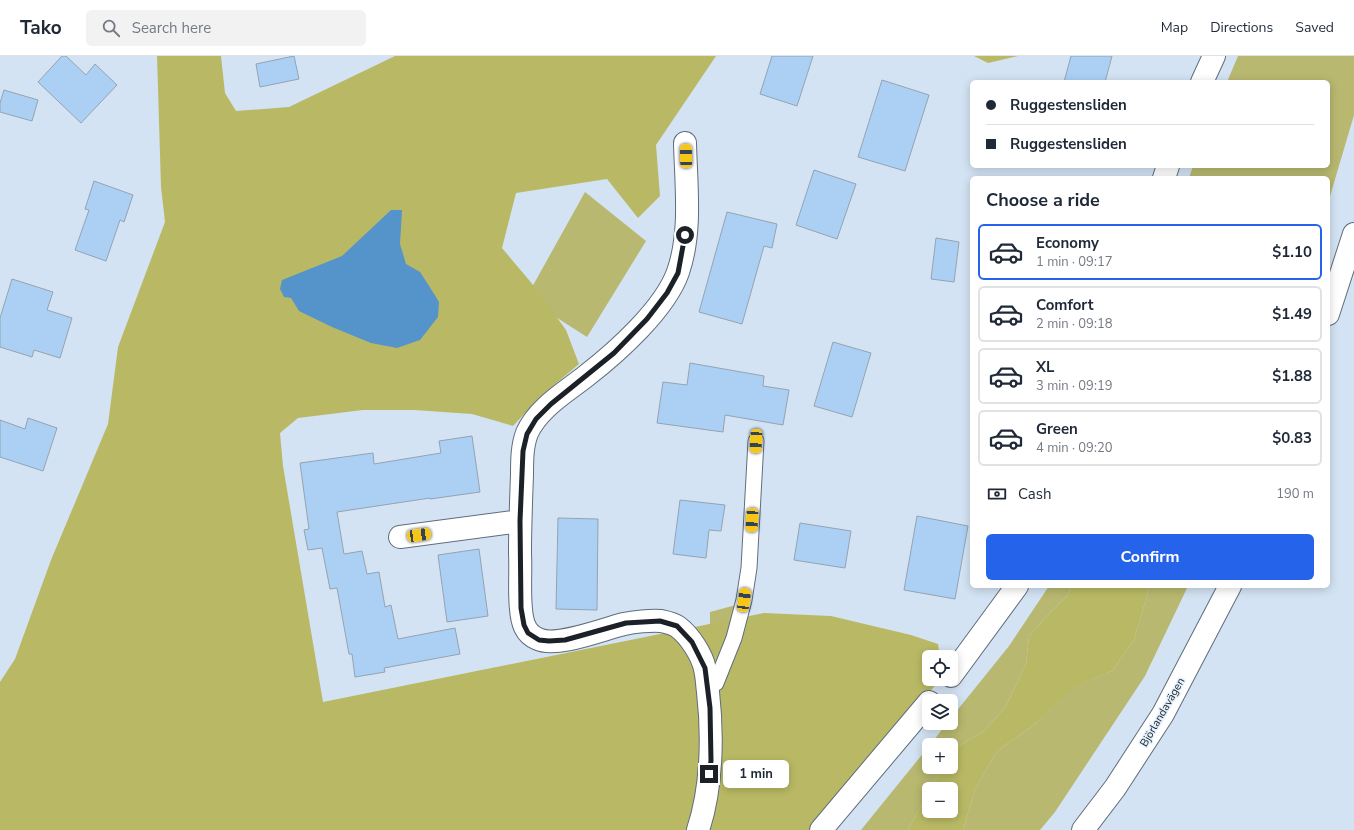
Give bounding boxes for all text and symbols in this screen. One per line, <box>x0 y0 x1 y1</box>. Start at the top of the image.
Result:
search box <box>86 10 366 46</box>
text: Tako <box>20 15 62 41</box>
icon: search <box>100 17 122 39</box>
text: Search here <box>132 18 211 38</box>
text: Map <box>1161 18 1188 37</box>
text: Directions <box>1210 18 1273 37</box>
text: Saved <box>1295 18 1334 37</box>
text: Ruggestensliden <box>1010 95 1127 115</box>
text: Ruggestensliden <box>1010 134 1127 154</box>
car <box>680 144 692 168</box>
text: Choose a ride <box>986 188 1100 212</box>
route start <box>676 226 694 244</box>
text: Economy <box>1036 233 1099 253</box>
icon: car <box>988 234 1024 270</box>
text: $1.10 <box>1272 242 1312 262</box>
text: 1 min · 09:17 <box>1036 253 1112 271</box>
text: Comfort <box>1036 295 1093 315</box>
icon: car <box>988 296 1024 332</box>
text: $1.49 <box>1272 304 1312 324</box>
text: 2 min · 09:18 <box>1036 315 1112 333</box>
text: XL <box>1036 357 1055 377</box>
icon: car <box>988 358 1024 394</box>
text: $1.88 <box>1272 366 1312 386</box>
text: 3 min · 09:19 <box>1036 377 1112 395</box>
text: Green <box>1036 419 1078 439</box>
icon: car <box>988 420 1024 456</box>
text: $0.83 <box>1272 428 1312 448</box>
car <box>749 429 763 453</box>
text: 4 min · 09:20 <box>1036 439 1112 457</box>
icon: cash <box>986 483 1008 505</box>
text: Cash <box>1018 484 1052 504</box>
text: 190 m <box>1276 485 1314 503</box>
car <box>745 508 759 532</box>
car <box>406 527 432 543</box>
button: Confirm <box>986 534 1314 580</box>
car <box>736 587 752 613</box>
map controls <box>922 650 958 818</box>
button: locate <box>922 650 958 686</box>
street label: Björlandavägen <box>1137 675 1188 750</box>
button: layers <box>922 694 958 730</box>
button: + <box>922 738 958 774</box>
callout: 1 min <box>723 760 789 788</box>
route end <box>700 765 718 783</box>
text: 1 min <box>739 765 773 783</box>
button: − <box>922 782 958 818</box>

